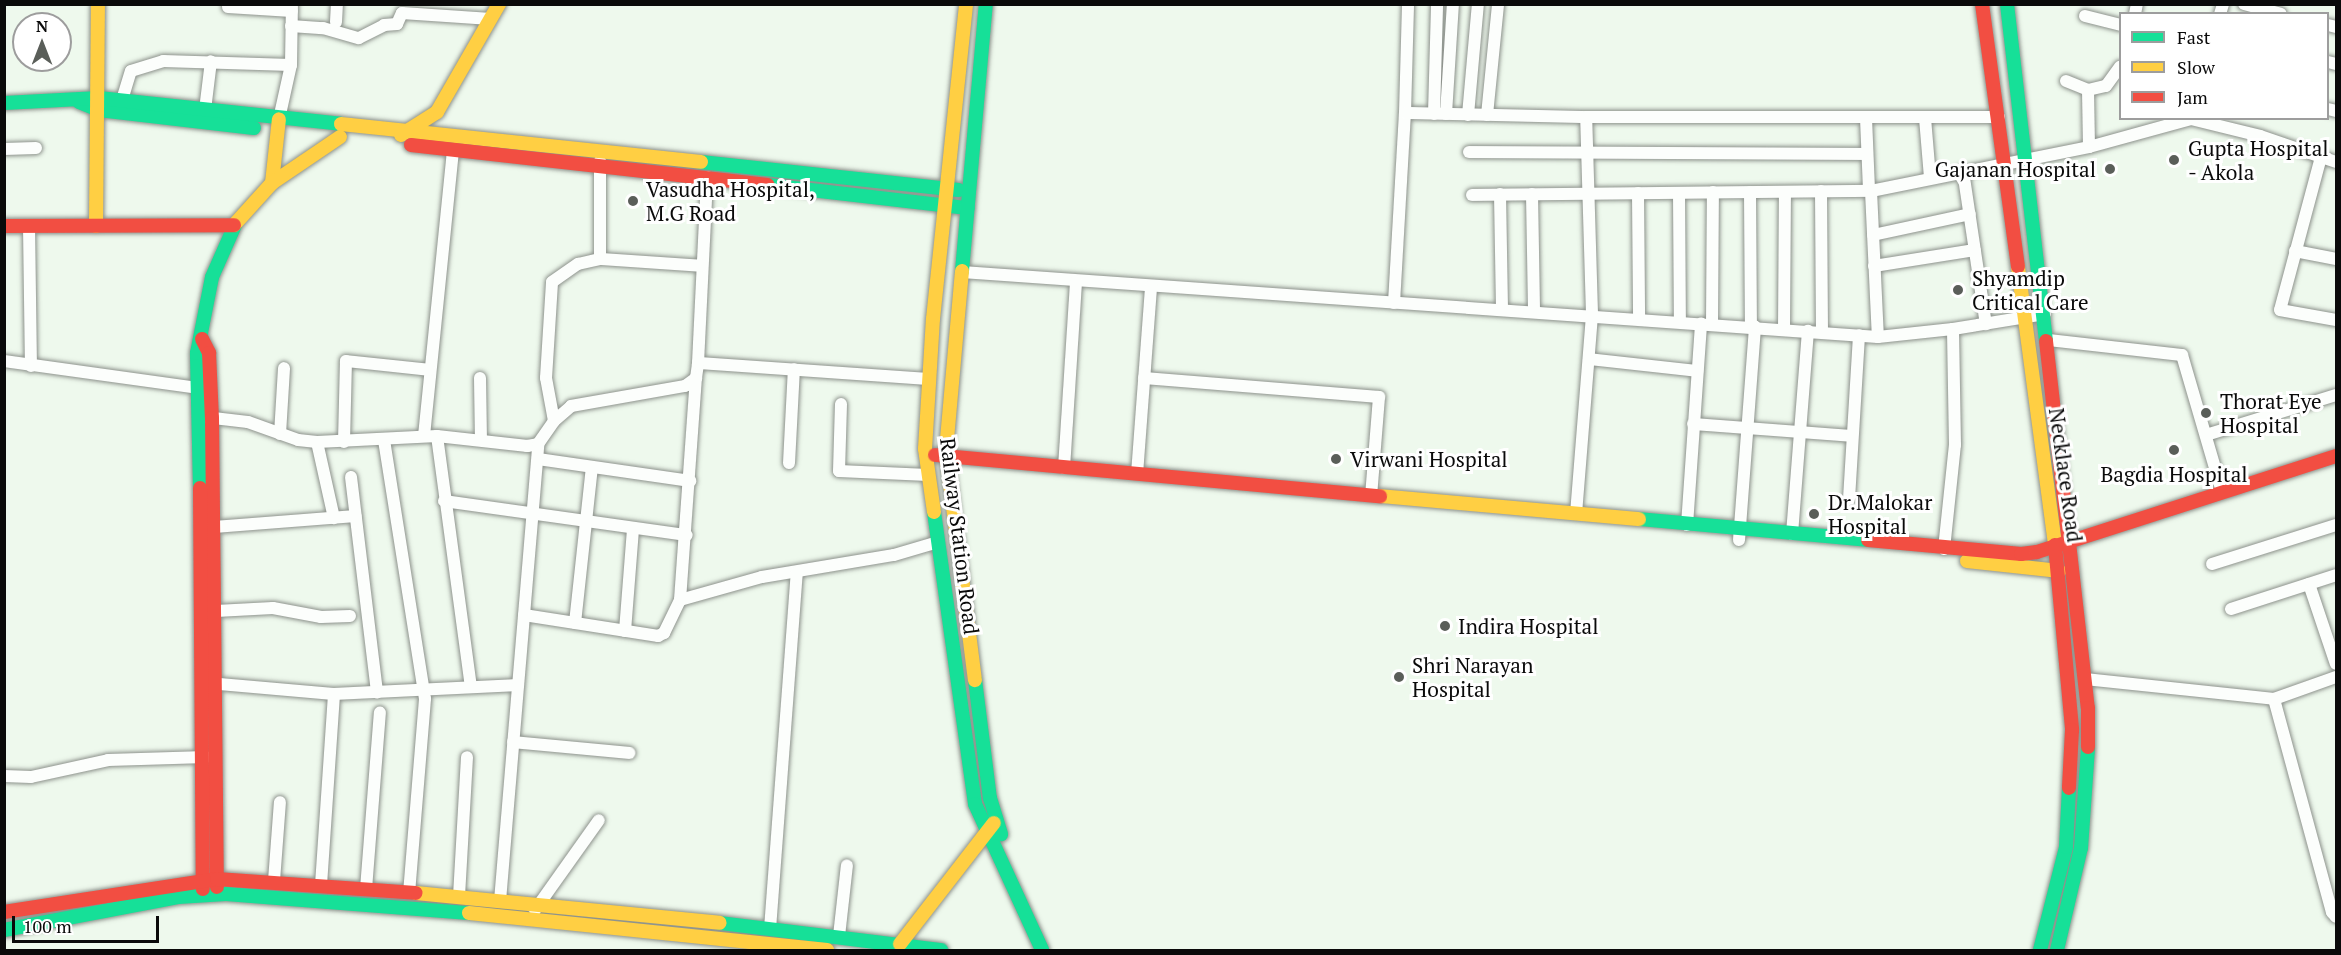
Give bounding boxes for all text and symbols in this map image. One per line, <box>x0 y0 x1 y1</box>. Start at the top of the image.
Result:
north arrow <box>12 12 72 72</box>
legend <box>2119 12 2329 120</box>
text: N <box>36 15 48 37</box>
text: Fast <box>2177 25 2210 49</box>
text: Slow <box>2177 55 2215 79</box>
text: Jam <box>2177 85 2208 109</box>
place label: Gupta Hospital - Akola <box>2188 135 2329 185</box>
marker: Gupta Hospital - Akola <box>2165 151 2183 169</box>
place label: Gajanan Hospital <box>1935 156 2096 182</box>
marker: Gajanan Hospital <box>2101 160 2119 178</box>
place label: Vasudha Hospital, M.G Road <box>646 176 815 226</box>
marker: Vasudha Hospital, M.G Road <box>624 192 642 210</box>
place label: Shyamdip Critical Care <box>1972 265 2089 315</box>
marker: Shyamdip Critical Care <box>1949 281 1967 299</box>
place label: Thorat Eye Hospital <box>2220 388 2322 438</box>
marker: Thorat Eye Hospital <box>2197 404 2215 422</box>
street label: Necklace Road <box>2044 406 2088 544</box>
street label: Railway Station Road <box>935 436 985 636</box>
marker: Bagdia Hospital <box>2165 441 2183 459</box>
place label: Virwani Hospital <box>1350 446 1508 472</box>
marker: Virwani Hospital <box>1327 450 1345 468</box>
place label: Bagdia Hospital <box>2100 461 2248 487</box>
place label: Dr.Malokar Hospital <box>1828 489 1932 539</box>
marker: Dr.Malokar Hospital <box>1805 505 1823 523</box>
place label: Indira Hospital <box>1458 613 1599 639</box>
marker: Indira Hospital <box>1436 617 1454 635</box>
place label: Shri Narayan Hospital <box>1412 652 1533 702</box>
marker: Shri Narayan Hospital <box>1390 668 1408 686</box>
scale bar <box>15 904 162 942</box>
text: 100 m <box>23 914 72 938</box>

